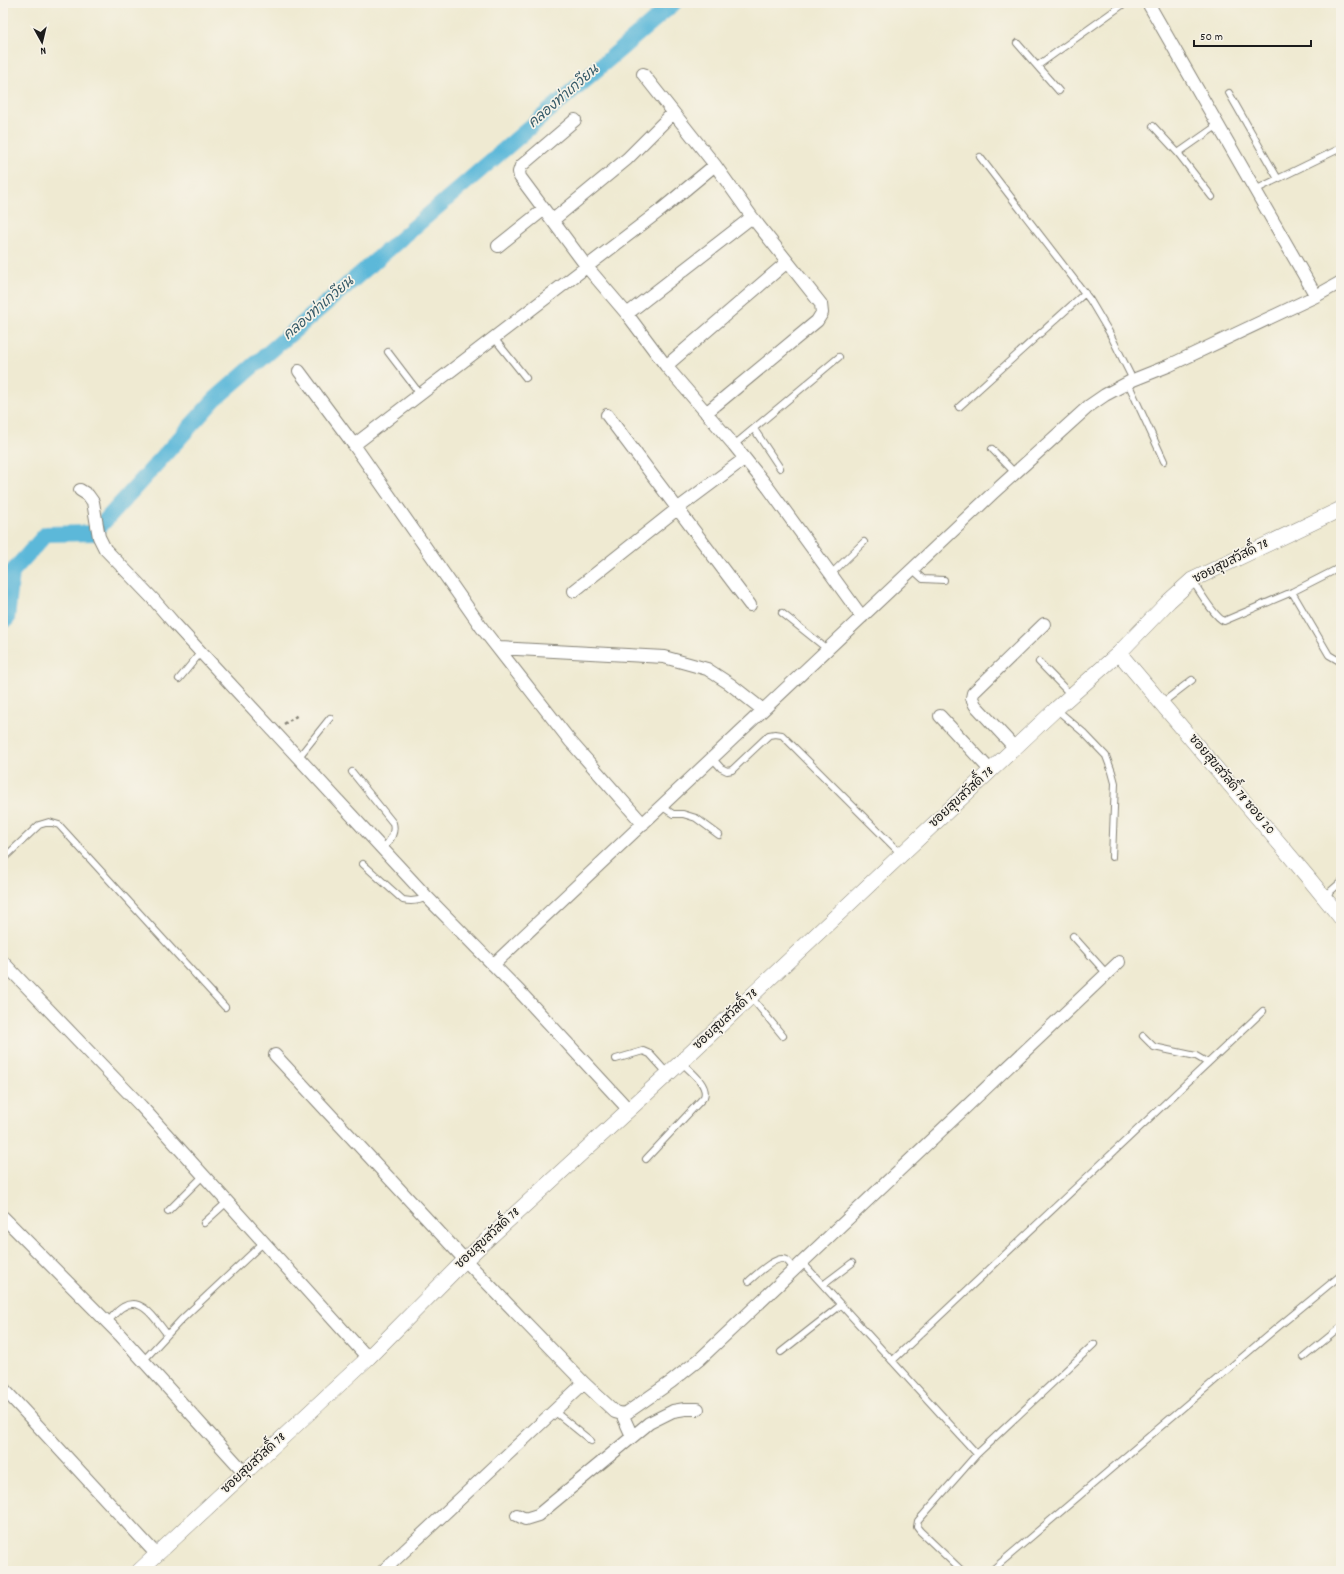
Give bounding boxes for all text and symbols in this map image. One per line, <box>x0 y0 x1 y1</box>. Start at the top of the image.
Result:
north arrow <box>22 22 62 62</box>
scale bar <box>1194 22 1311 48</box>
text: 50 m <box>1200 29 1223 46</box>
text: N <box>39 42 47 58</box>
water label: คลองท่าเกวียน <box>524 59 604 133</box>
water label: คลองท่าเกวียน <box>279 271 359 345</box>
street label: ซอยสุขสวัสดิ์ 78 <box>1188 531 1272 589</box>
street label: ซอยสุขสวัสดิ์ 78 ซอย 20 <box>1183 728 1282 839</box>
street label: ซอยสุขสวัสดิ์ 78 <box>922 759 999 833</box>
street label: ซอยสุขสวัสดิ์ 78 <box>686 981 763 1055</box>
street label: ซอยสุขสวัสดิ์ 78 <box>448 1200 525 1274</box>
street label: ซอยสุขสวัสดิ์ 78 <box>214 1425 291 1499</box>

